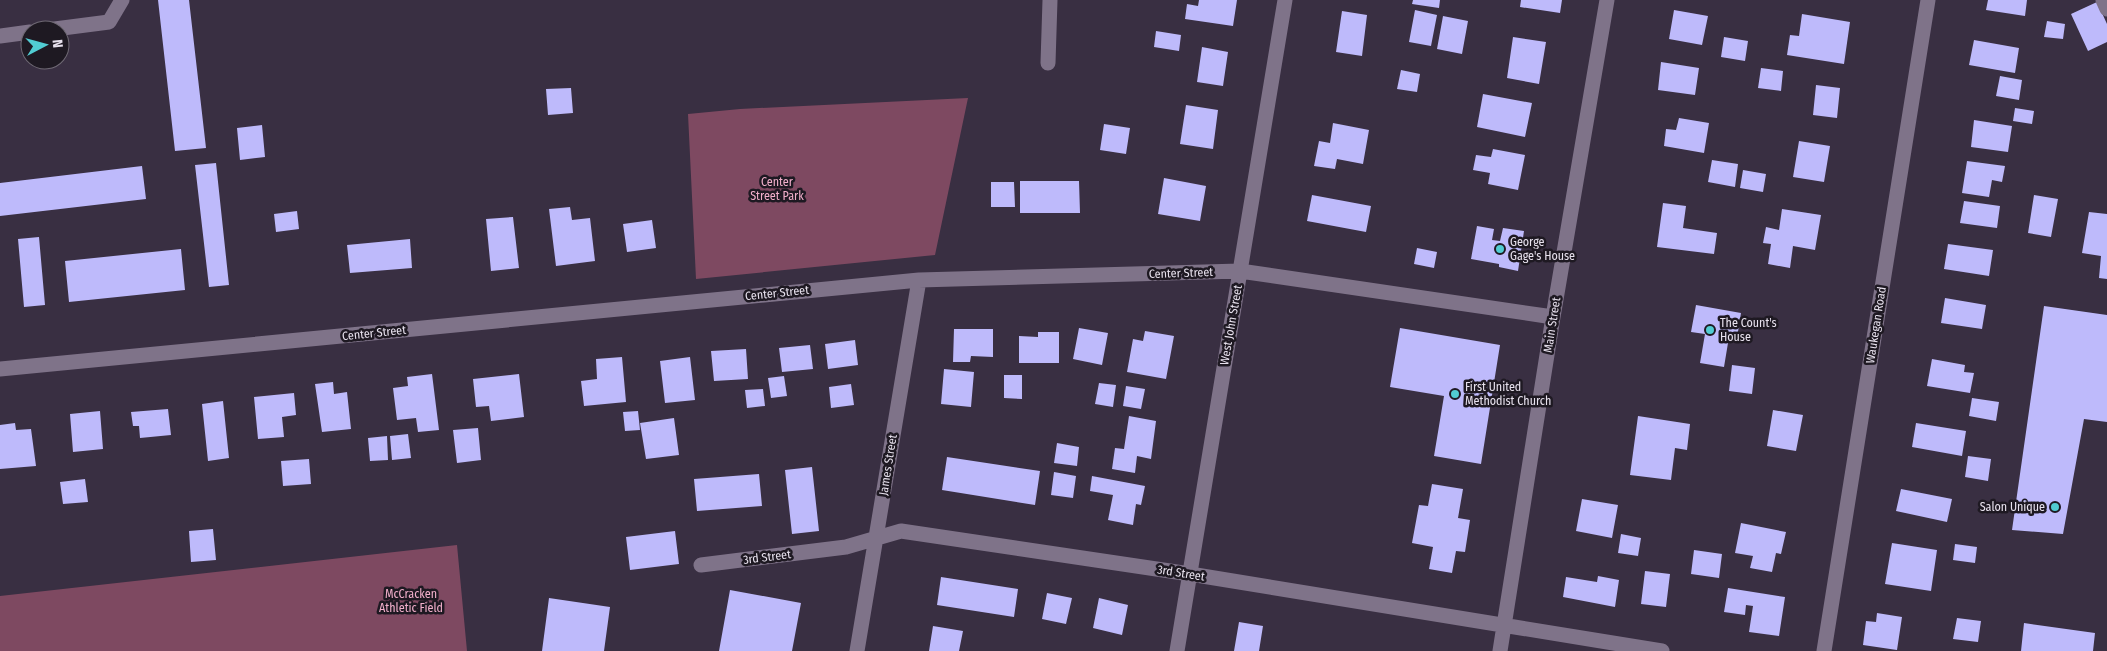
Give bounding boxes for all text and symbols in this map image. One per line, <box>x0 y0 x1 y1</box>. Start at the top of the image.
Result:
north arrow <box>20 20 70 70</box>
text: N <box>49 39 66 49</box>
park label: Center Street Park <box>750 175 804 203</box>
place label: George Gage's House <box>1510 235 1575 263</box>
marker: George Gage's House <box>1494 243 1506 255</box>
street label: Center Street <box>1149 265 1213 281</box>
street label: Center Street <box>744 283 810 303</box>
street label: West John Street <box>1217 284 1245 366</box>
street label: Waukegan Road <box>1863 286 1889 364</box>
street label: Main Street <box>1541 296 1563 354</box>
place label: The Count's House <box>1720 316 1777 344</box>
street label: Center Street <box>341 323 407 343</box>
marker: The Count's House <box>1704 324 1716 336</box>
place label: First United Methodist Church <box>1465 380 1551 408</box>
marker: First United Methodist Church <box>1449 388 1461 400</box>
street label: James Street <box>876 433 900 497</box>
place label: Salon Unique <box>1980 500 2045 514</box>
marker: Salon Unique <box>2049 501 2061 513</box>
street label: 3rd Street <box>742 547 792 567</box>
street label: 3rd Street <box>1156 562 1206 584</box>
park label: McCracken Athletic Field <box>379 587 443 615</box>

